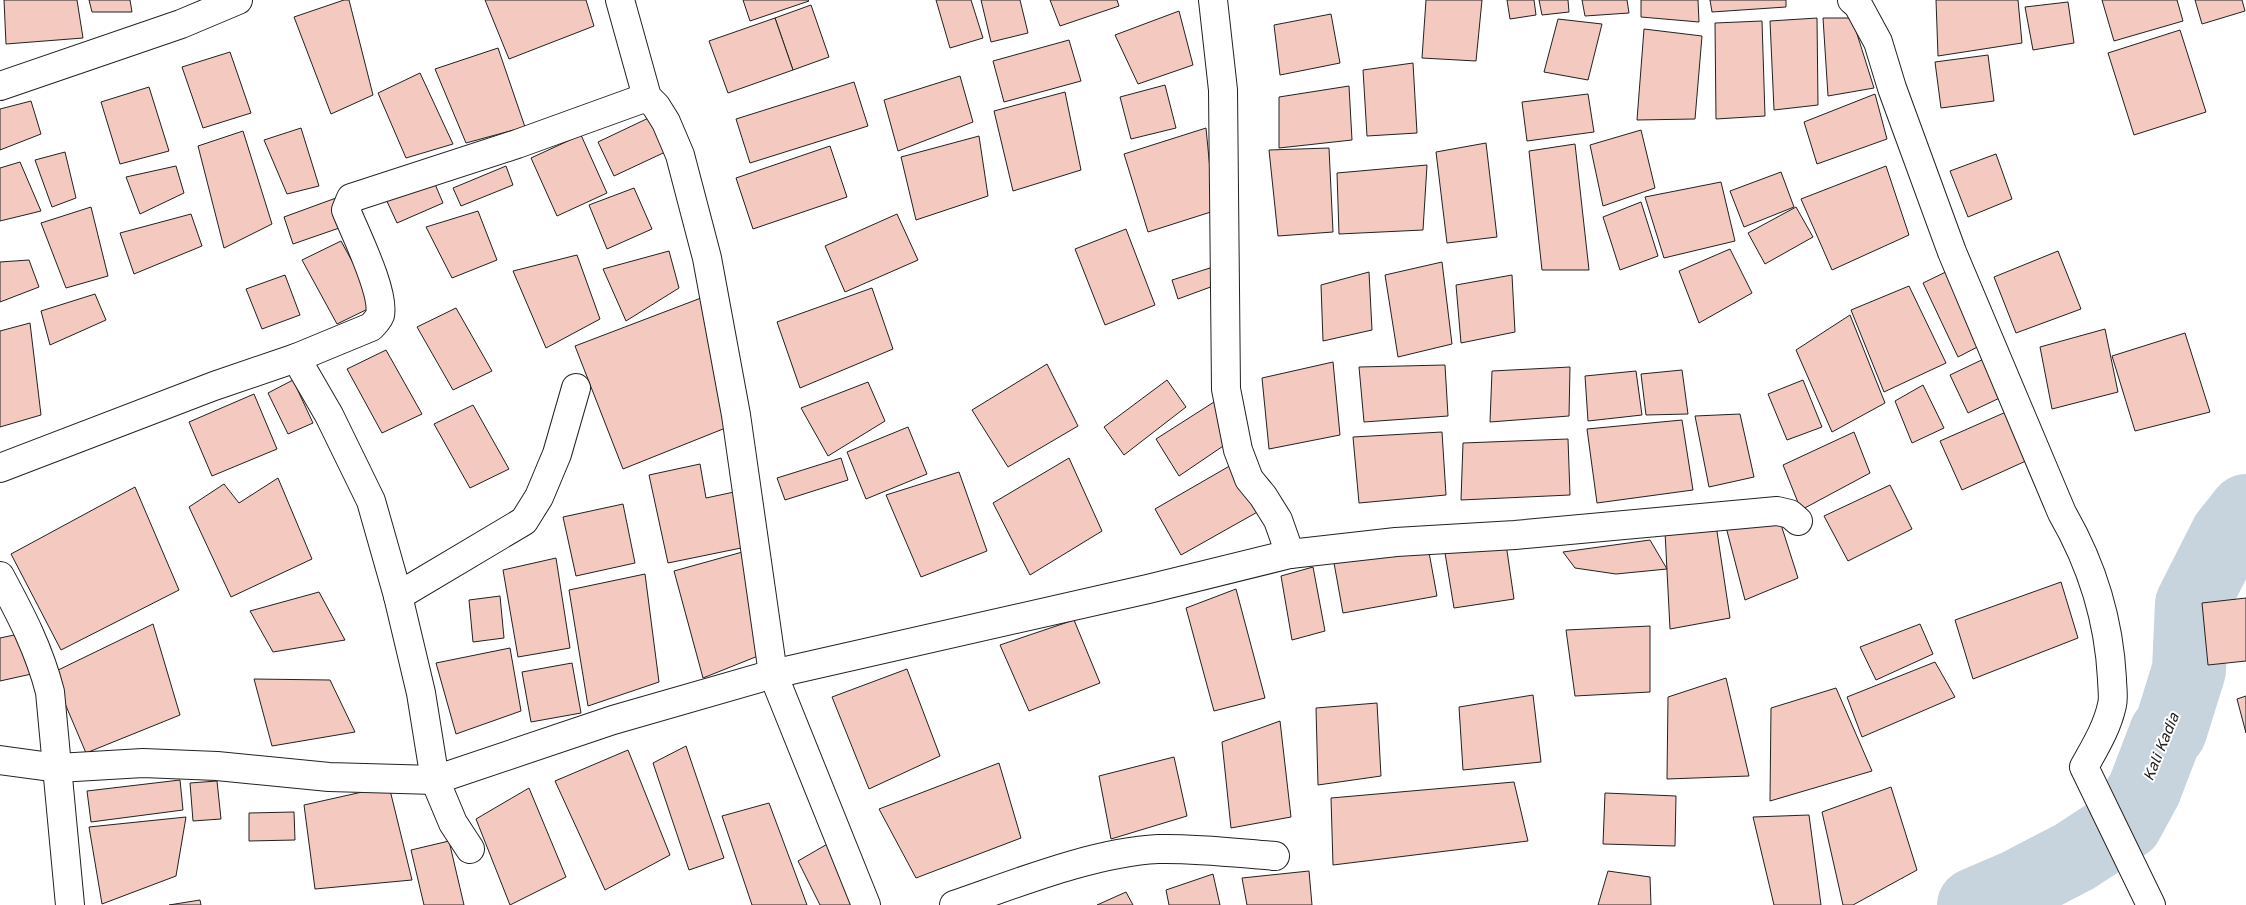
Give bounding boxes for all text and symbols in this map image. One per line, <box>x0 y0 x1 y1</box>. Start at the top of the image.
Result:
water label: Kali Kadia <box>2138 710 2182 783</box>

